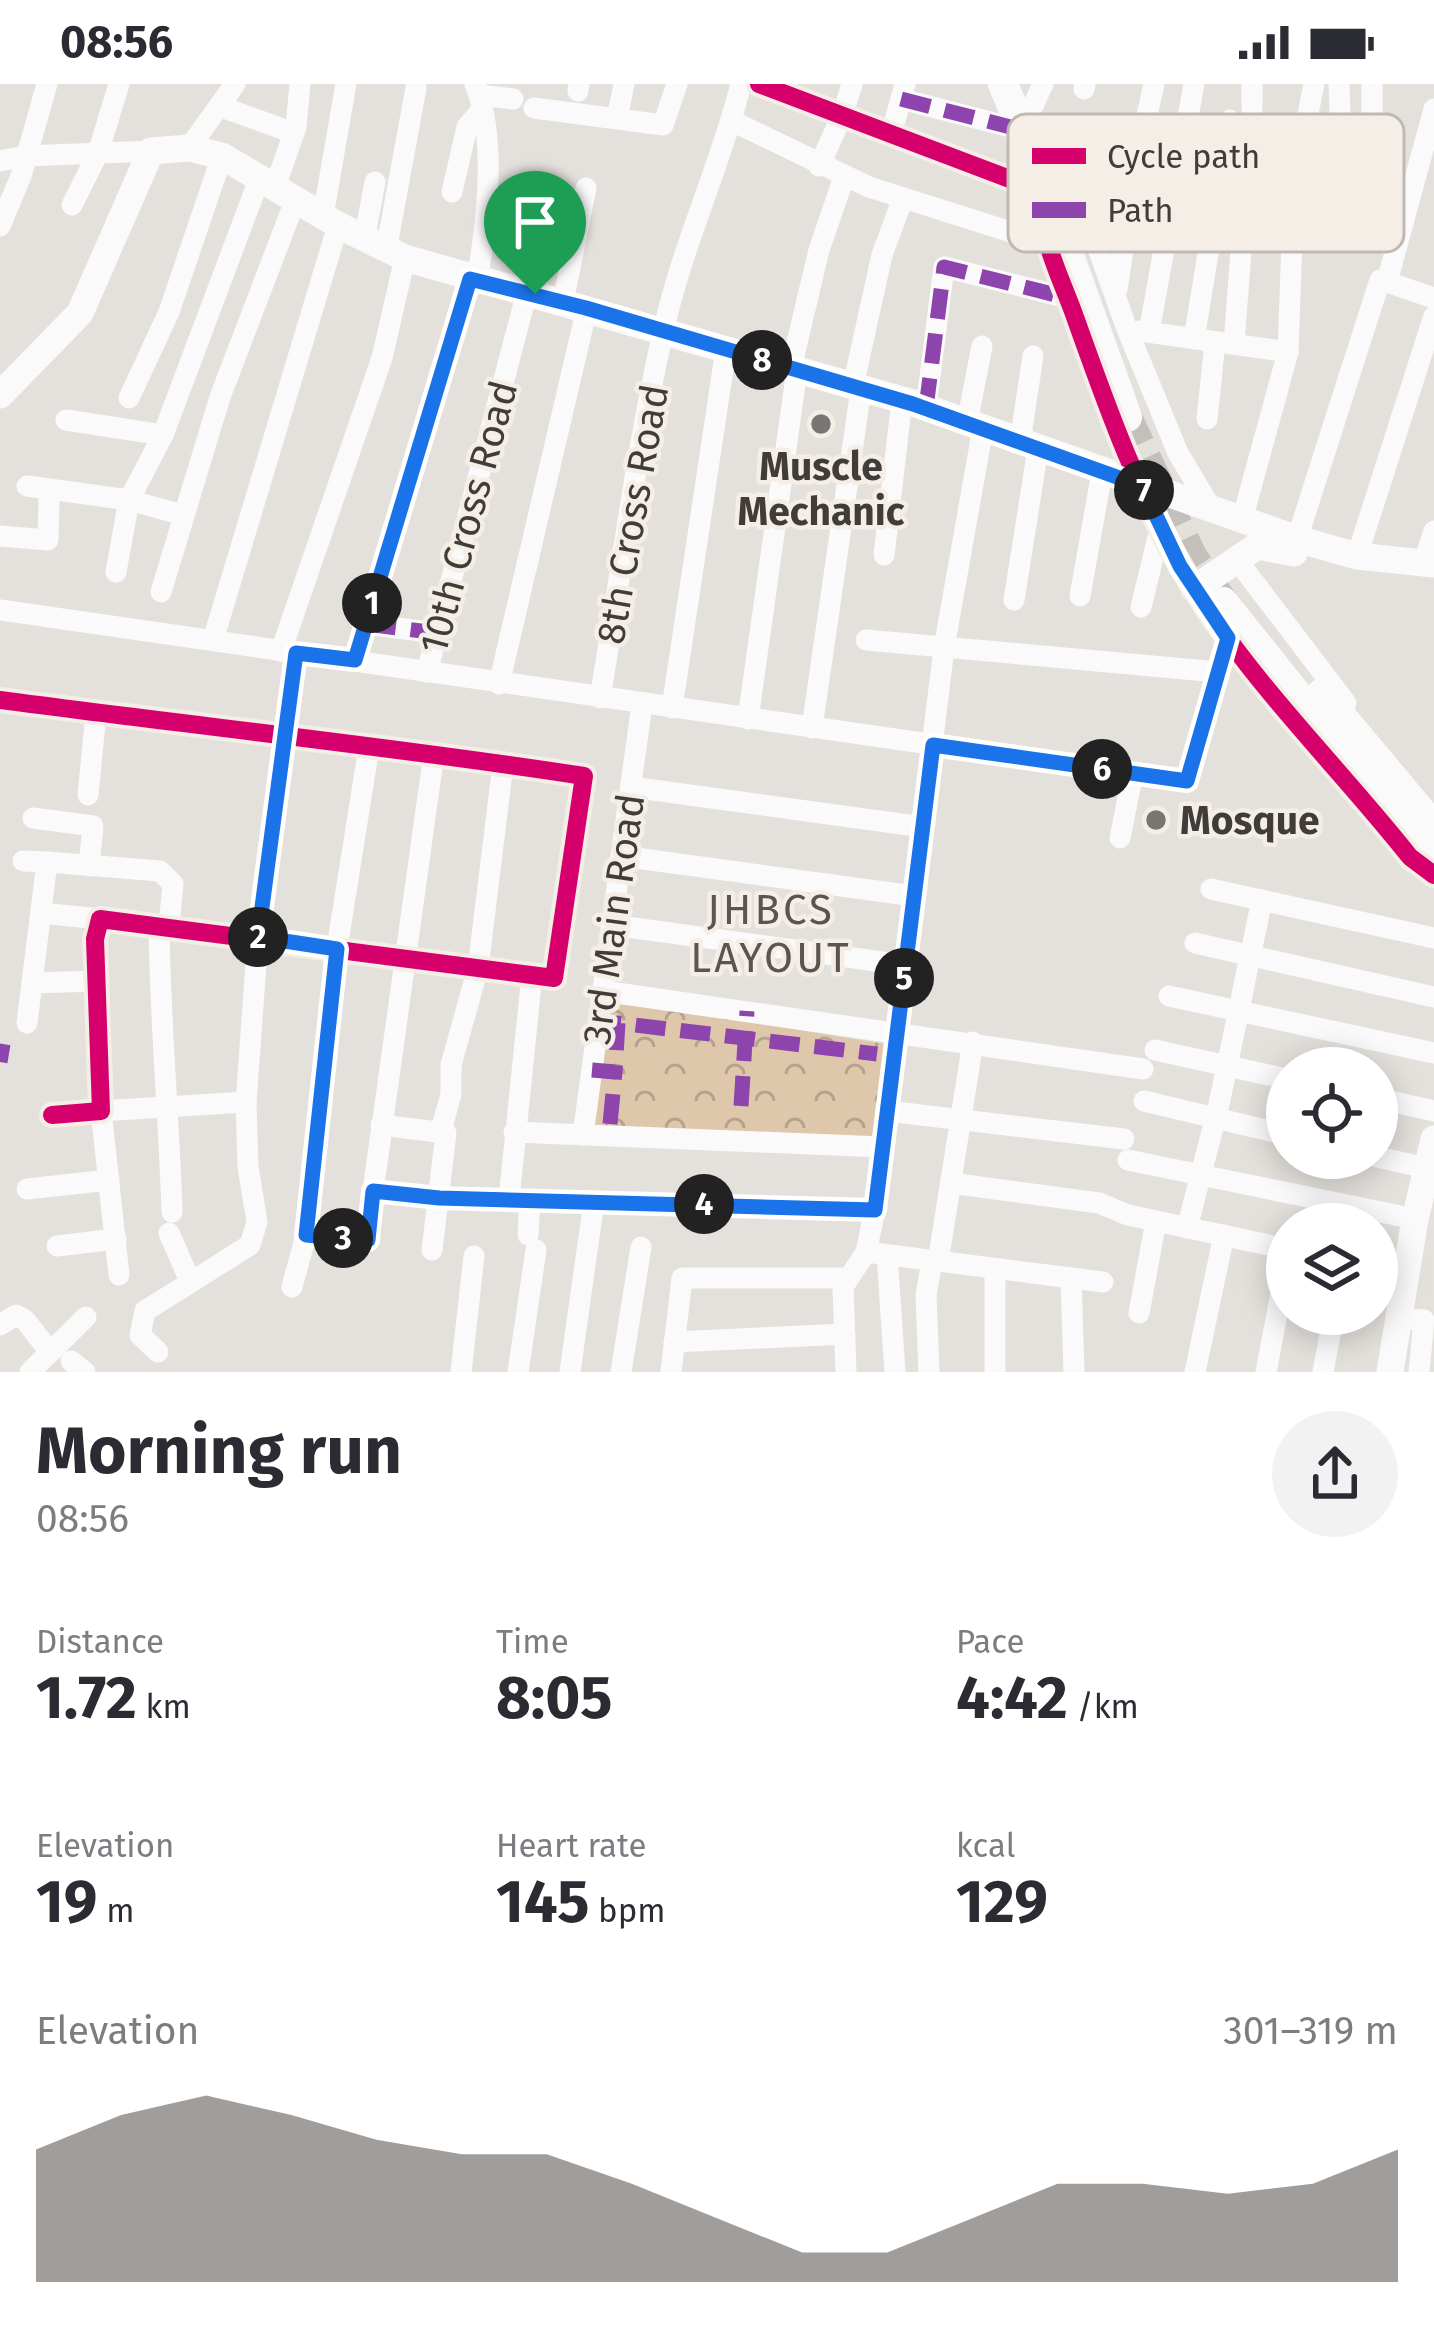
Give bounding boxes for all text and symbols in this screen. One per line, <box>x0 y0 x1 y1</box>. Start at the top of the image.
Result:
text: 08:56 <box>60 15 173 69</box>
legend <box>1008 114 1404 252</box>
text: Cycle path <box>1107 137 1260 177</box>
pin <box>484 171 586 294</box>
icon: arrive <box>502 189 568 255</box>
text: Path <box>1107 191 1174 231</box>
pin: 8 <box>732 330 792 390</box>
text: 8 <box>752 340 772 380</box>
street label: 10th Cross Road <box>410 376 527 659</box>
street label: 8th Cross Road <box>588 381 678 648</box>
marker: Muscle Mechanic <box>808 411 834 437</box>
place label: Muscle Mechanic <box>738 444 905 535</box>
pin: 7 <box>1114 460 1174 520</box>
text: 7 <box>1136 470 1152 510</box>
pin: 1 <box>342 573 402 633</box>
text: 1 <box>364 583 380 623</box>
pin: 6 <box>1072 739 1132 799</box>
text: 6 <box>1093 749 1111 789</box>
street label: 3rd Main Road <box>574 791 654 1047</box>
place label: Mosque <box>1180 798 1320 844</box>
marker: Mosque <box>1143 807 1169 833</box>
district label: JHBCS LAYOUT <box>690 885 852 983</box>
pin: 2 <box>228 907 288 967</box>
text: 2 <box>249 917 267 957</box>
pin: 5 <box>874 948 934 1008</box>
text: 5 <box>895 958 913 998</box>
map controls <box>1266 1047 1398 1335</box>
button: locate <box>1266 1047 1398 1179</box>
pin: 4 <box>674 1174 734 1234</box>
text: 4 <box>695 1184 713 1224</box>
button: layers <box>1266 1203 1398 1335</box>
pin: 3 <box>313 1208 373 1268</box>
text: 3 <box>334 1218 352 1258</box>
text: Morning run <box>36 1411 402 1490</box>
button: share <box>1272 1411 1398 1537</box>
text: 08:56 <box>36 1496 129 1542</box>
text: Distance <box>36 1622 164 1662</box>
text: Time <box>496 1622 569 1662</box>
text: Pace <box>956 1622 1024 1662</box>
text: 1.72 <box>36 1662 137 1734</box>
text: 8:05 <box>496 1662 613 1734</box>
text: 4:42 <box>956 1662 1068 1734</box>
text: km <box>137 1687 191 1727</box>
text: /km <box>1068 1687 1139 1727</box>
text: Elevation <box>36 1826 174 1866</box>
text: Heart rate <box>496 1826 646 1866</box>
text: kcal <box>956 1826 1015 1866</box>
text: 19 <box>36 1866 97 1938</box>
text: 145 <box>496 1866 589 1938</box>
text: 129 <box>956 1866 1048 1938</box>
text: m <box>97 1891 134 1931</box>
text: bpm <box>589 1891 666 1931</box>
text: Elevation <box>36 2008 199 2054</box>
text: 301–319 m <box>1223 2008 1398 2054</box>

